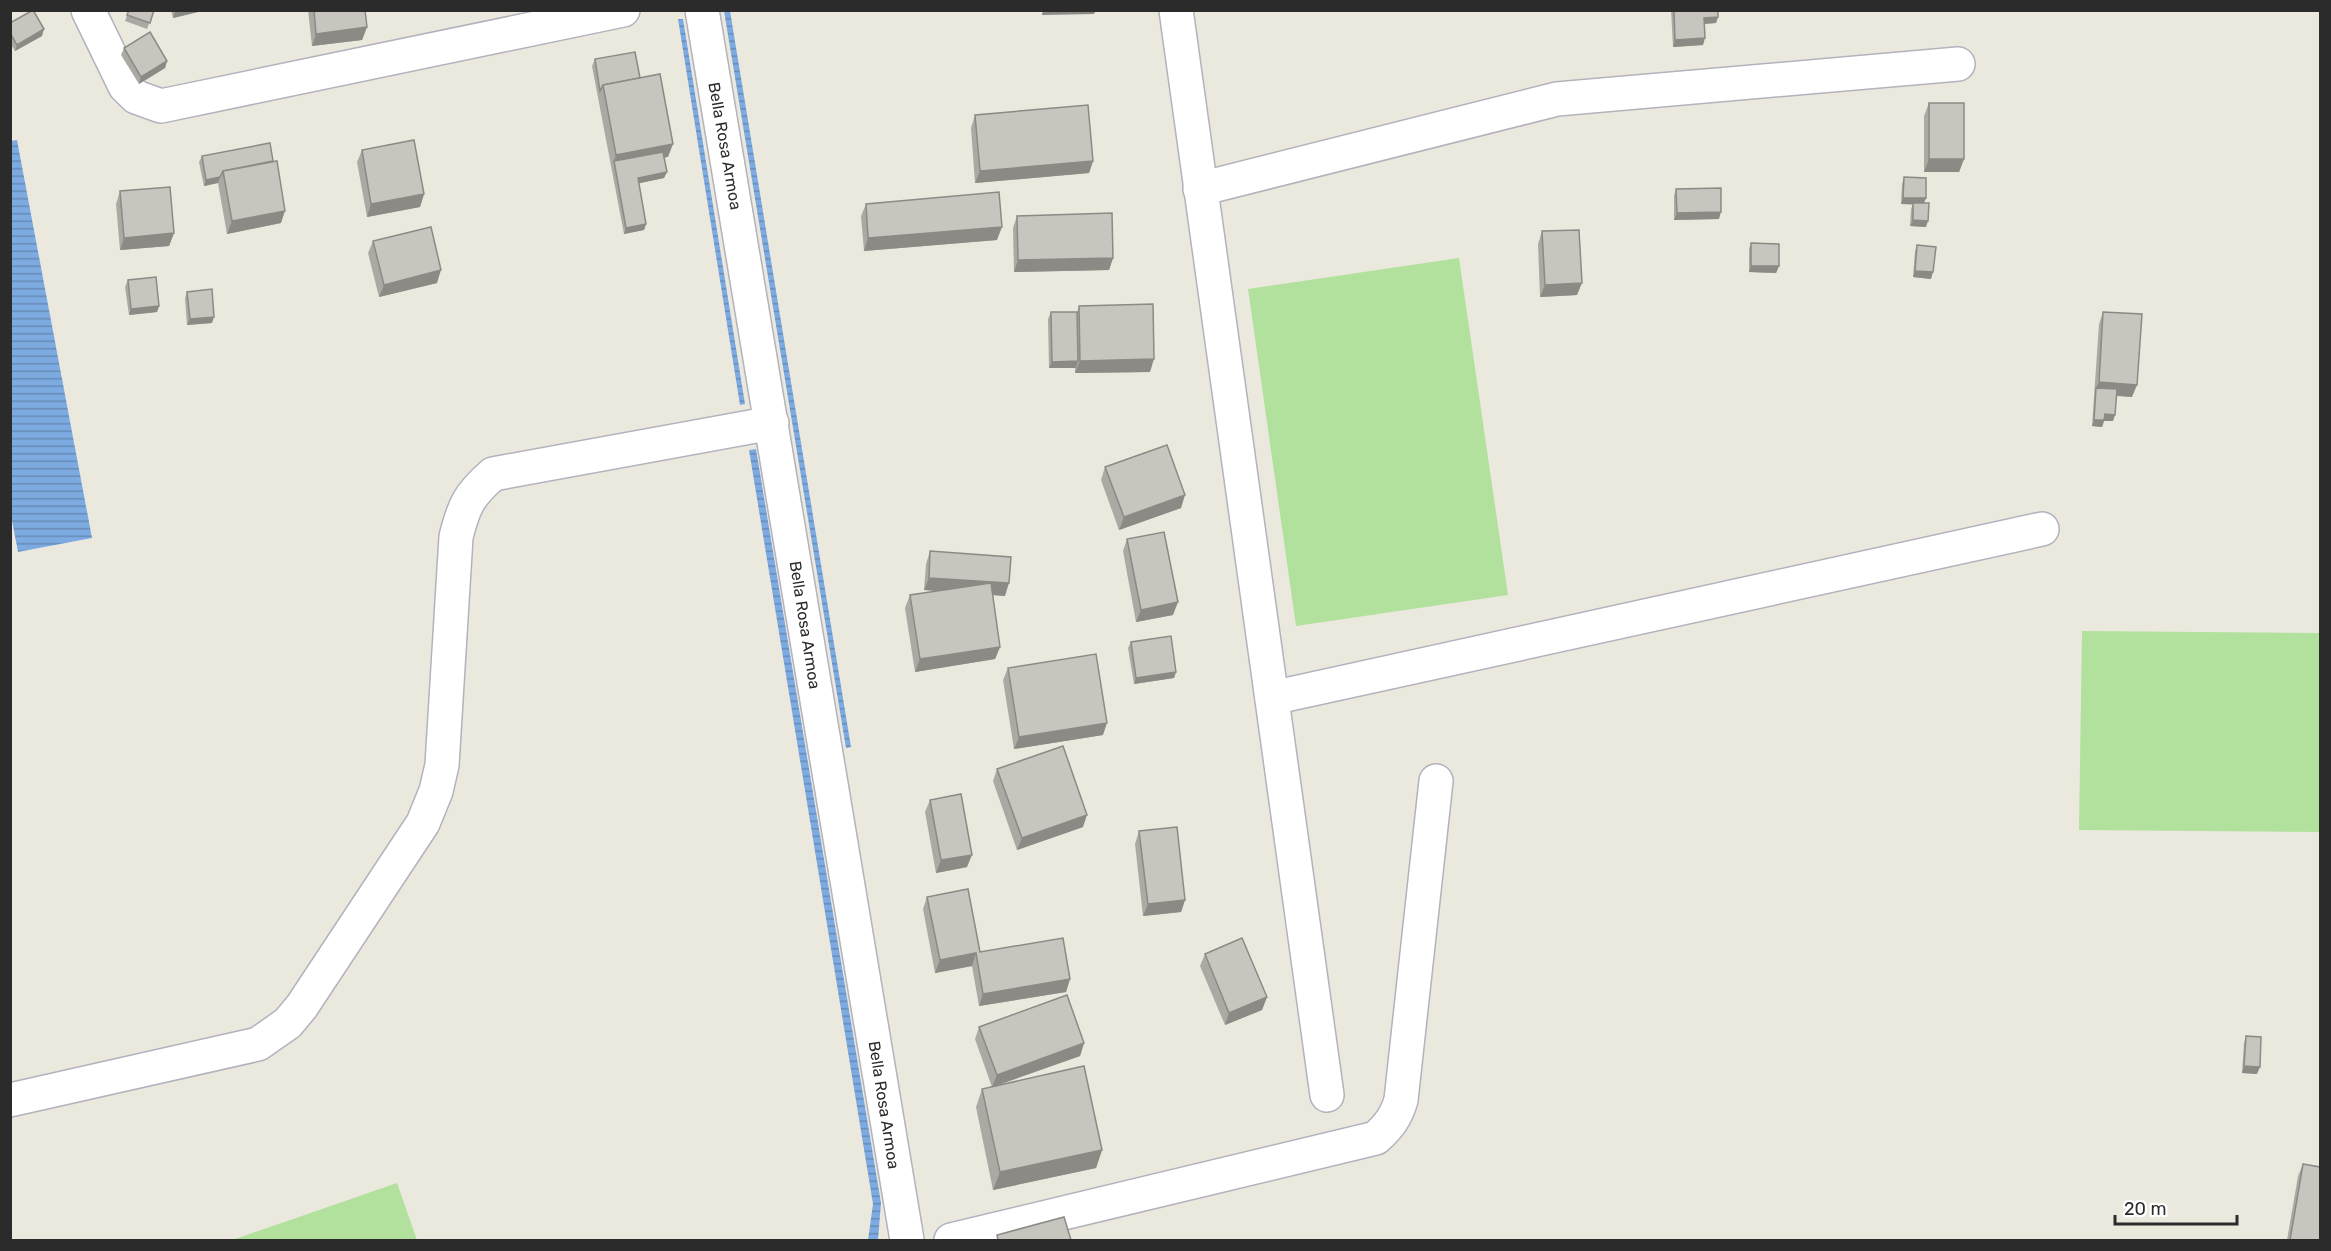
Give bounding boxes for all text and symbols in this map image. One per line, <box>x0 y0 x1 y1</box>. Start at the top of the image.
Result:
street label: Bella Rosa Armoa <box>704 81 746 211</box>
street label: Bella Rosa Armoa <box>786 560 824 690</box>
street label: Bella Rosa Armoa <box>865 1040 903 1170</box>
scale bar <box>2115 1188 2236 1226</box>
text: 20 m <box>2124 1198 2166 1220</box>

